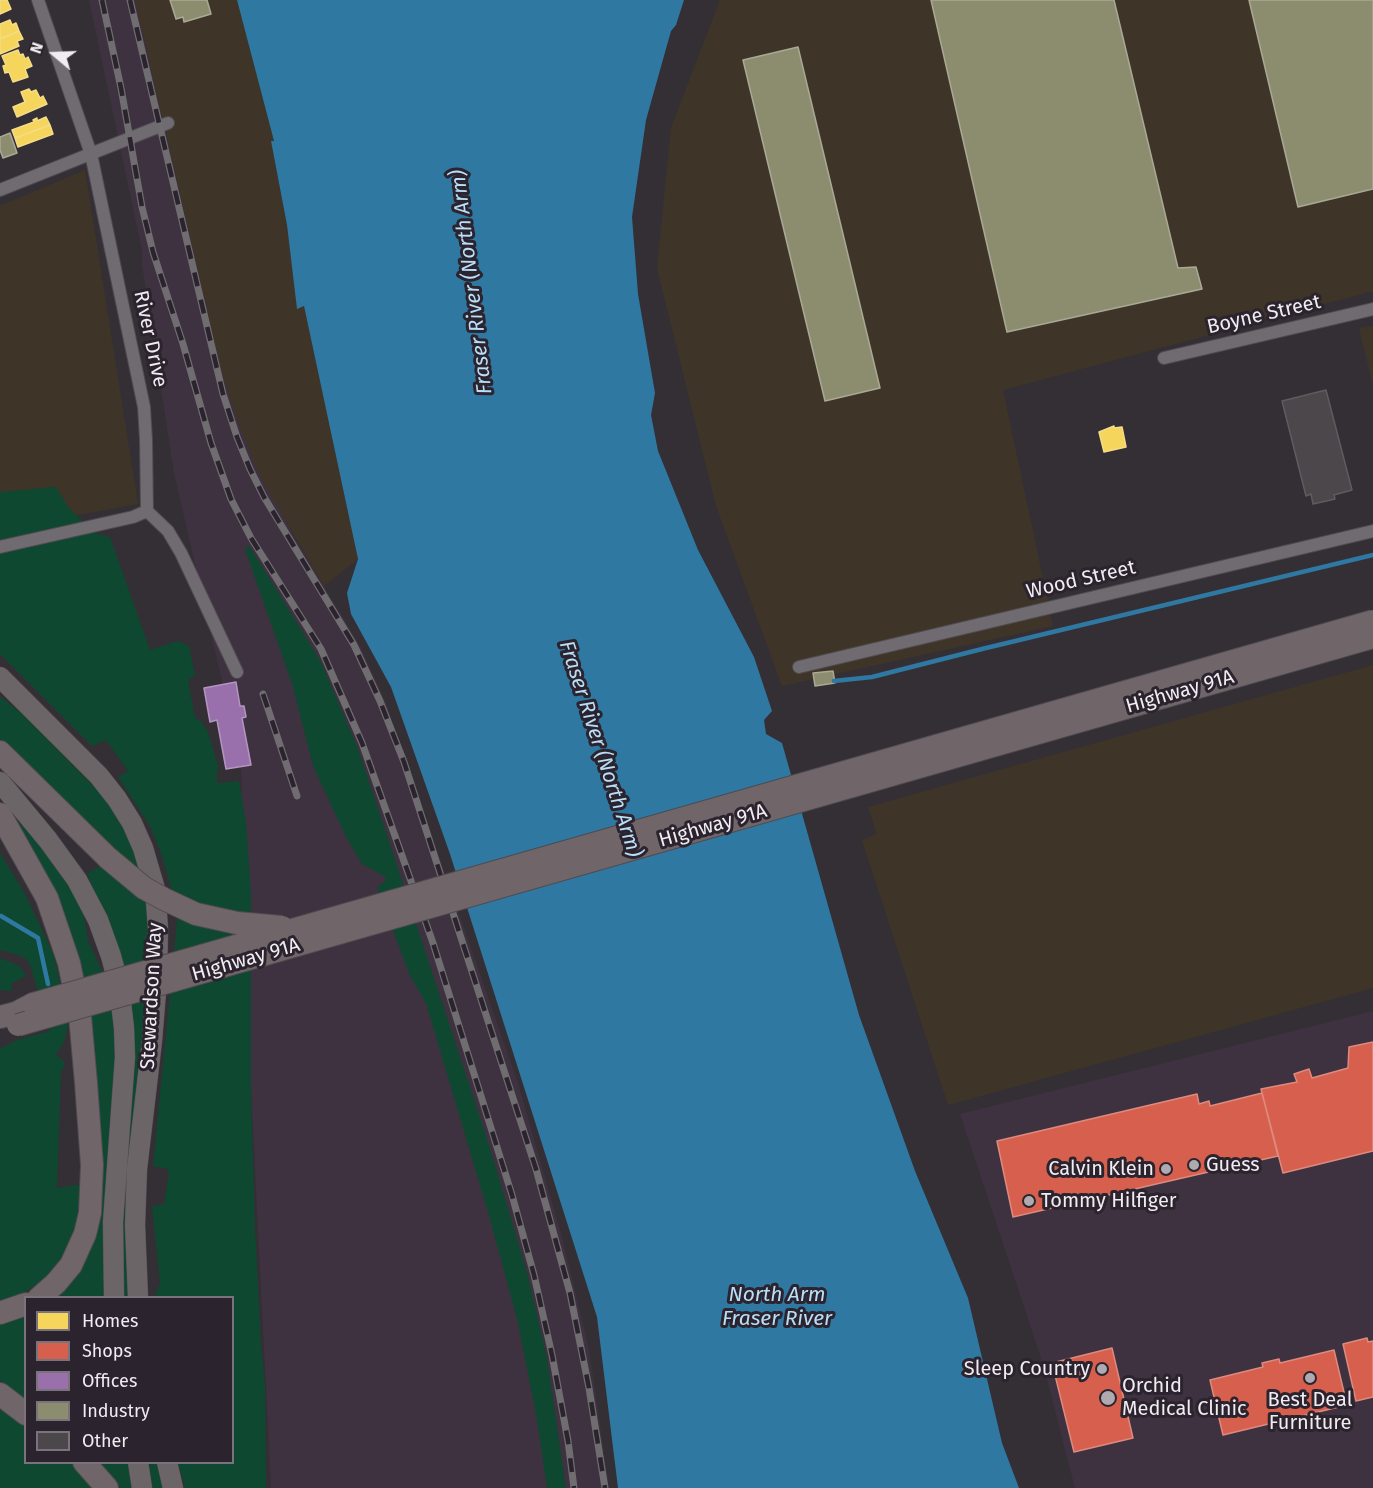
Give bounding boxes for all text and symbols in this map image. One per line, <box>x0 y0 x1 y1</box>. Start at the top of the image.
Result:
north arrow <box>24 24 84 84</box>
text: N <box>26 40 47 56</box>
water label: Fraser River (North Arm) <box>446 168 498 396</box>
street label: River Drive <box>128 288 172 390</box>
street label: Boyne Street <box>1205 290 1323 340</box>
street label: Wood Street <box>1024 556 1138 604</box>
water label: Fraser River (North Arm) <box>553 638 647 860</box>
street label: Highway 91A <box>1123 665 1237 719</box>
street label: Highway 91A <box>656 799 770 853</box>
street label: Stewardson Way <box>136 922 168 1070</box>
street label: Highway 91A <box>189 933 303 987</box>
place label: Guess <box>1206 1153 1260 1177</box>
place label: Calvin Klein <box>1048 1157 1154 1181</box>
marker: Guess <box>1187 1158 1201 1172</box>
marker: Calvin Klein <box>1159 1162 1173 1176</box>
place label: Tommy Hilfiger <box>1041 1189 1176 1213</box>
marker: Tommy Hilfiger <box>1022 1194 1036 1208</box>
water label: North Arm Fraser River <box>722 1282 832 1332</box>
legend <box>24 1296 234 1464</box>
text: Homes <box>82 1310 138 1332</box>
text: Shops <box>82 1340 132 1362</box>
place label: Sleep Country <box>964 1357 1090 1381</box>
marker: Sleep Country <box>1095 1362 1109 1376</box>
text: Offices <box>82 1370 137 1392</box>
marker: Best Deal Furniture <box>1303 1371 1317 1385</box>
place label: Orchid Medical Clinic <box>1122 1374 1247 1421</box>
place label: Best Deal Furniture <box>1267 1388 1353 1435</box>
marker: Orchid Medical Clinic <box>1099 1389 1117 1407</box>
text: Industry <box>82 1400 150 1422</box>
text: Other <box>82 1430 128 1452</box>

